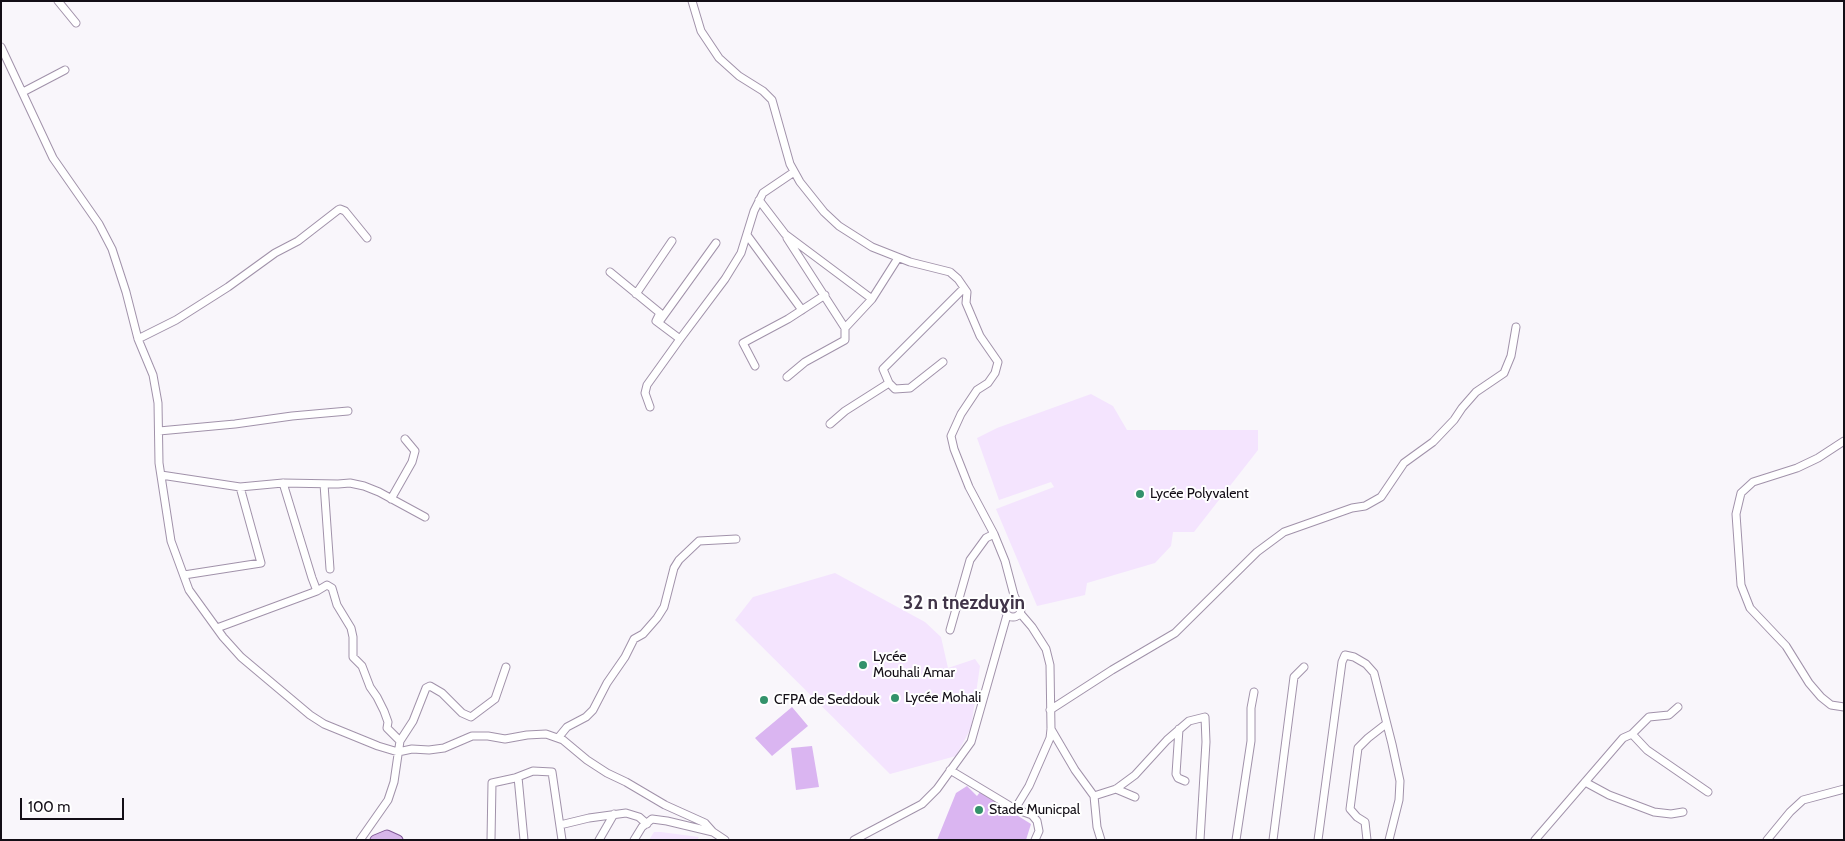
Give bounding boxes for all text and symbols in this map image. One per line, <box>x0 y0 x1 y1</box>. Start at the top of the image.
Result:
place label: Lycée Polyvalent <box>1150 486 1249 502</box>
marker: Lycée Polyvalent <box>1134 488 1146 500</box>
district label: 32 n tnezduɣin <box>903 592 1025 614</box>
place label: Lycée Mouhali Amar <box>873 649 955 682</box>
marker: Lycée Mouhali Amar <box>857 659 869 671</box>
place label: Lycée Mohali <box>905 690 981 706</box>
place label: CFPA de Seddouk <box>774 692 879 708</box>
marker: Lycée Mohali <box>889 692 901 704</box>
marker: CFPA de Seddouk <box>758 694 770 706</box>
scale bar <box>22 788 126 820</box>
text: 100 m <box>28 798 70 816</box>
place label: Stade Municpal <box>989 802 1080 818</box>
marker: Stade Municpal <box>973 804 985 816</box>

